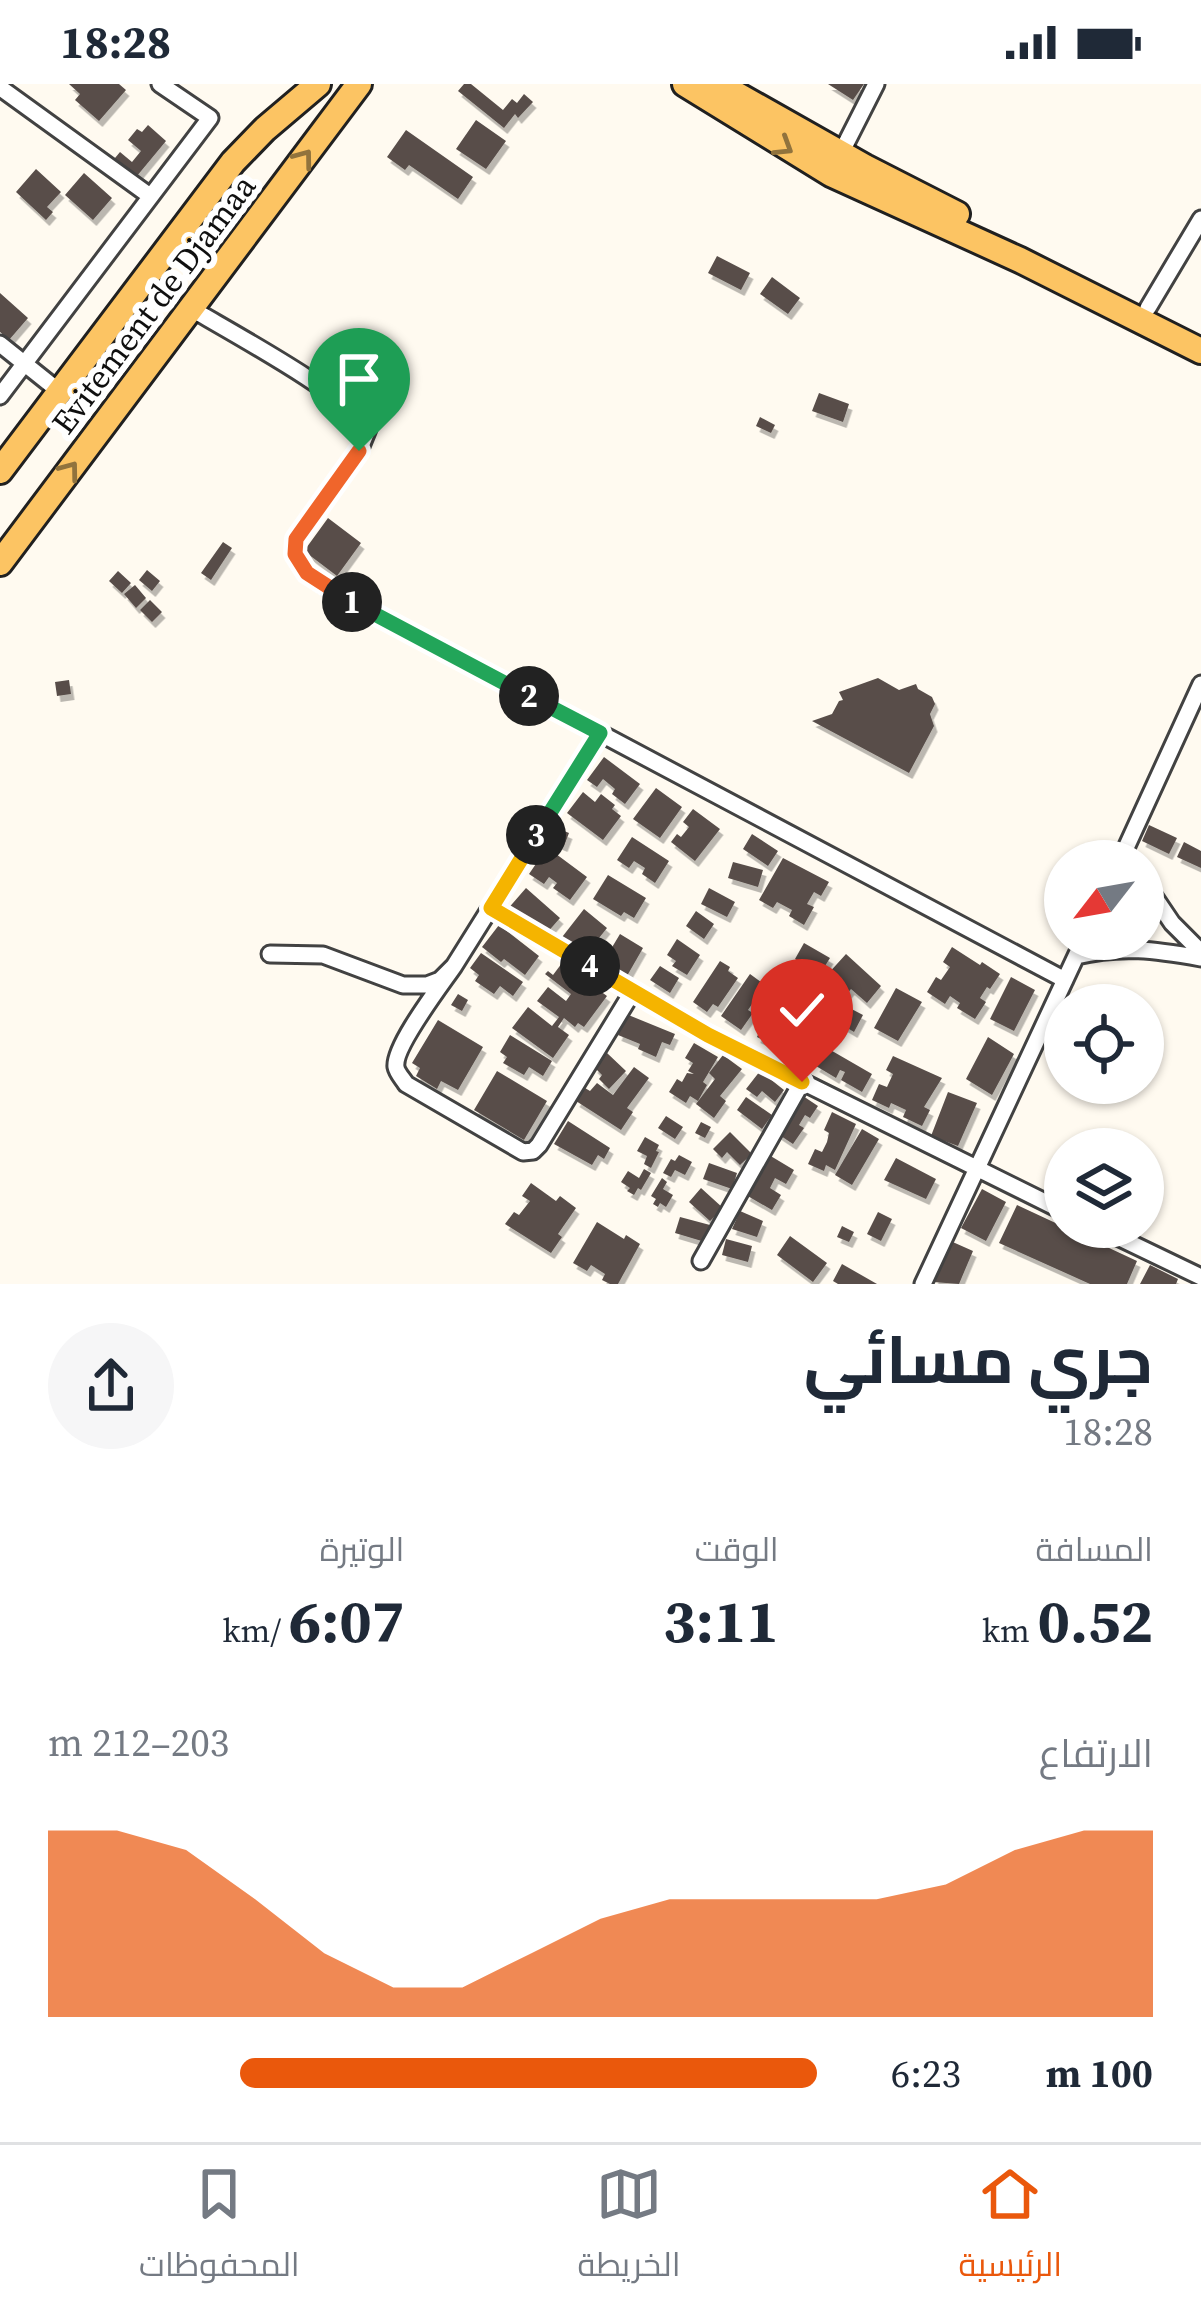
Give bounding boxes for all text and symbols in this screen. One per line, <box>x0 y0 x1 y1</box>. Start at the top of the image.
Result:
text: 18:28 <box>60 11 171 73</box>
one-way arrow <box>770 132 792 154</box>
one-way arrow <box>290 149 311 171</box>
street label: Evitement de Djamaa <box>41 165 266 443</box>
pin <box>308 328 410 451</box>
icon: arrive <box>326 346 392 412</box>
one-way arrow <box>56 462 78 483</box>
pin: 1 <box>322 572 382 632</box>
text: 1 <box>343 579 361 624</box>
pin: 2 <box>499 666 559 726</box>
text: 2 <box>520 673 538 718</box>
pin: 3 <box>506 805 566 865</box>
text: 3 <box>527 812 545 857</box>
north arrow <box>1044 840 1164 960</box>
map controls <box>1044 840 1164 1248</box>
pin: 4 <box>560 936 620 996</box>
text: 4 <box>581 943 599 988</box>
pin <box>751 959 853 1082</box>
icon: check <box>769 977 835 1043</box>
button: locate <box>1044 984 1164 1104</box>
button: layers <box>1044 1128 1164 1248</box>
text: جري مسائي <box>804 1315 1153 1405</box>
button: share <box>48 1323 174 1449</box>
text: 18:28 <box>1063 1405 1153 1458</box>
text: الوتيرة <box>320 1527 404 1572</box>
text: الوقت <box>695 1527 779 1572</box>
text: المسافة <box>1036 1527 1153 1572</box>
text: 6:07 <box>289 1580 404 1662</box>
text: 3:11 <box>663 1580 779 1662</box>
text: 0.52 <box>1037 1580 1153 1662</box>
text: /km <box>222 1608 289 1653</box>
text: km <box>982 1608 1037 1653</box>
text: 203–212 m <box>48 1716 229 1769</box>
text: الارتفاع <box>1039 1727 1153 1780</box>
text: 6:23 <box>891 2047 961 2100</box>
text: 100 m <box>1046 2047 1153 2100</box>
tab: المحفوظات <box>139 2161 300 2295</box>
tab: الخريطة <box>578 2161 681 2295</box>
tab: الرئيسية <box>959 2161 1062 2295</box>

